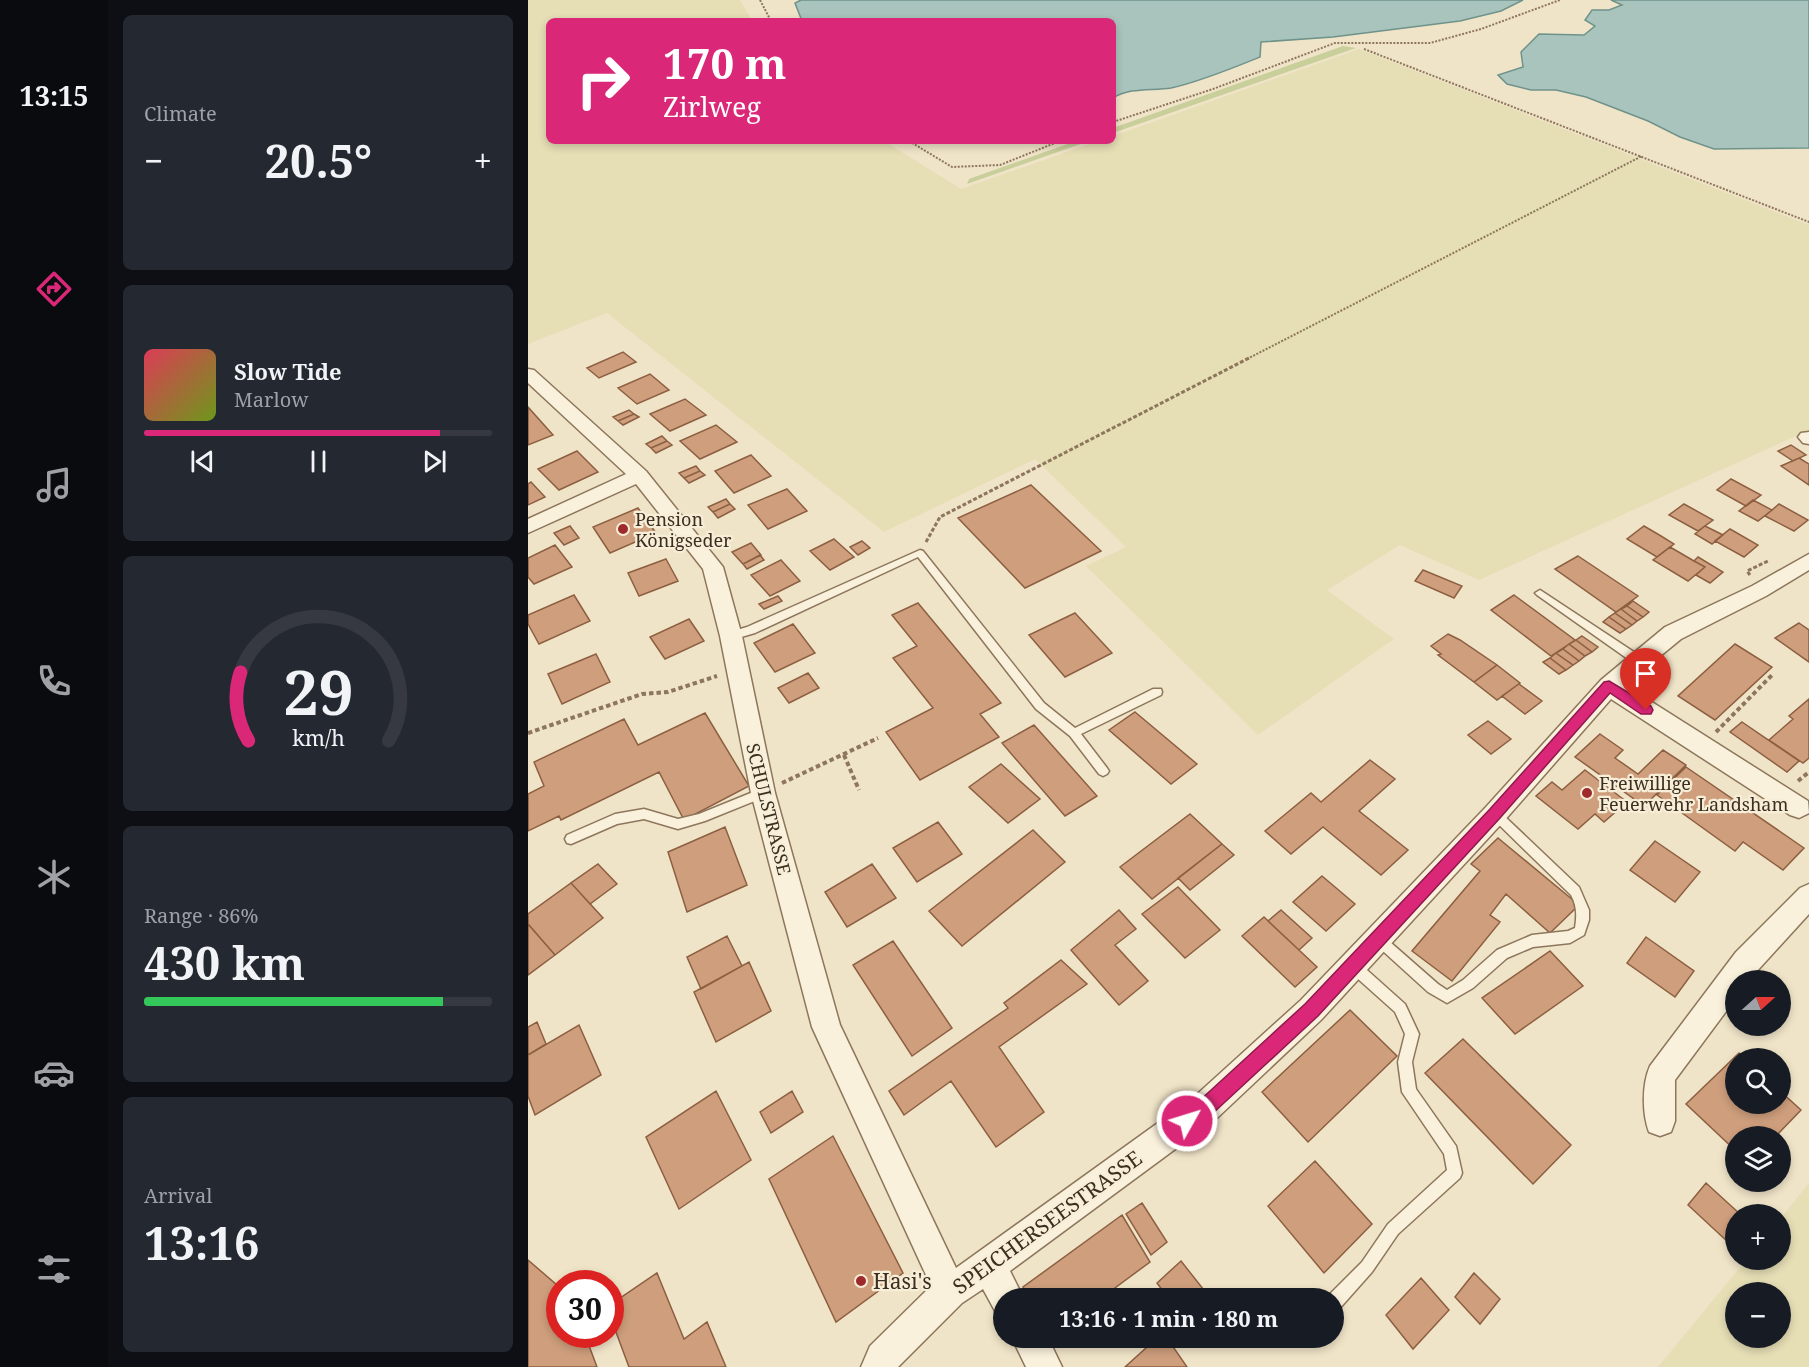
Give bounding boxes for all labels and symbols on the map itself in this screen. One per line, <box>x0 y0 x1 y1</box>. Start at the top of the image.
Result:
place label: Pension Königseder <box>635 507 732 552</box>
marker: Pension Königseder <box>616 522 630 536</box>
pin <box>1620 648 1671 710</box>
street label: SCHULSTRASSE <box>741 741 797 877</box>
place label: Freiwillige Feuerwehr Landsham <box>1599 771 1789 816</box>
marker: Freiwillige Feuerwehr Landsham <box>1580 786 1594 800</box>
north arrow <box>1725 970 1791 1036</box>
position arrow <box>1155 1089 1219 1153</box>
street label: SPEICHERSEESTRASSE <box>947 1144 1147 1300</box>
place label: Hasi's <box>873 1267 932 1295</box>
speed limit sign: 30 <box>546 1270 624 1348</box>
marker: Hasi's <box>854 1274 868 1288</box>

